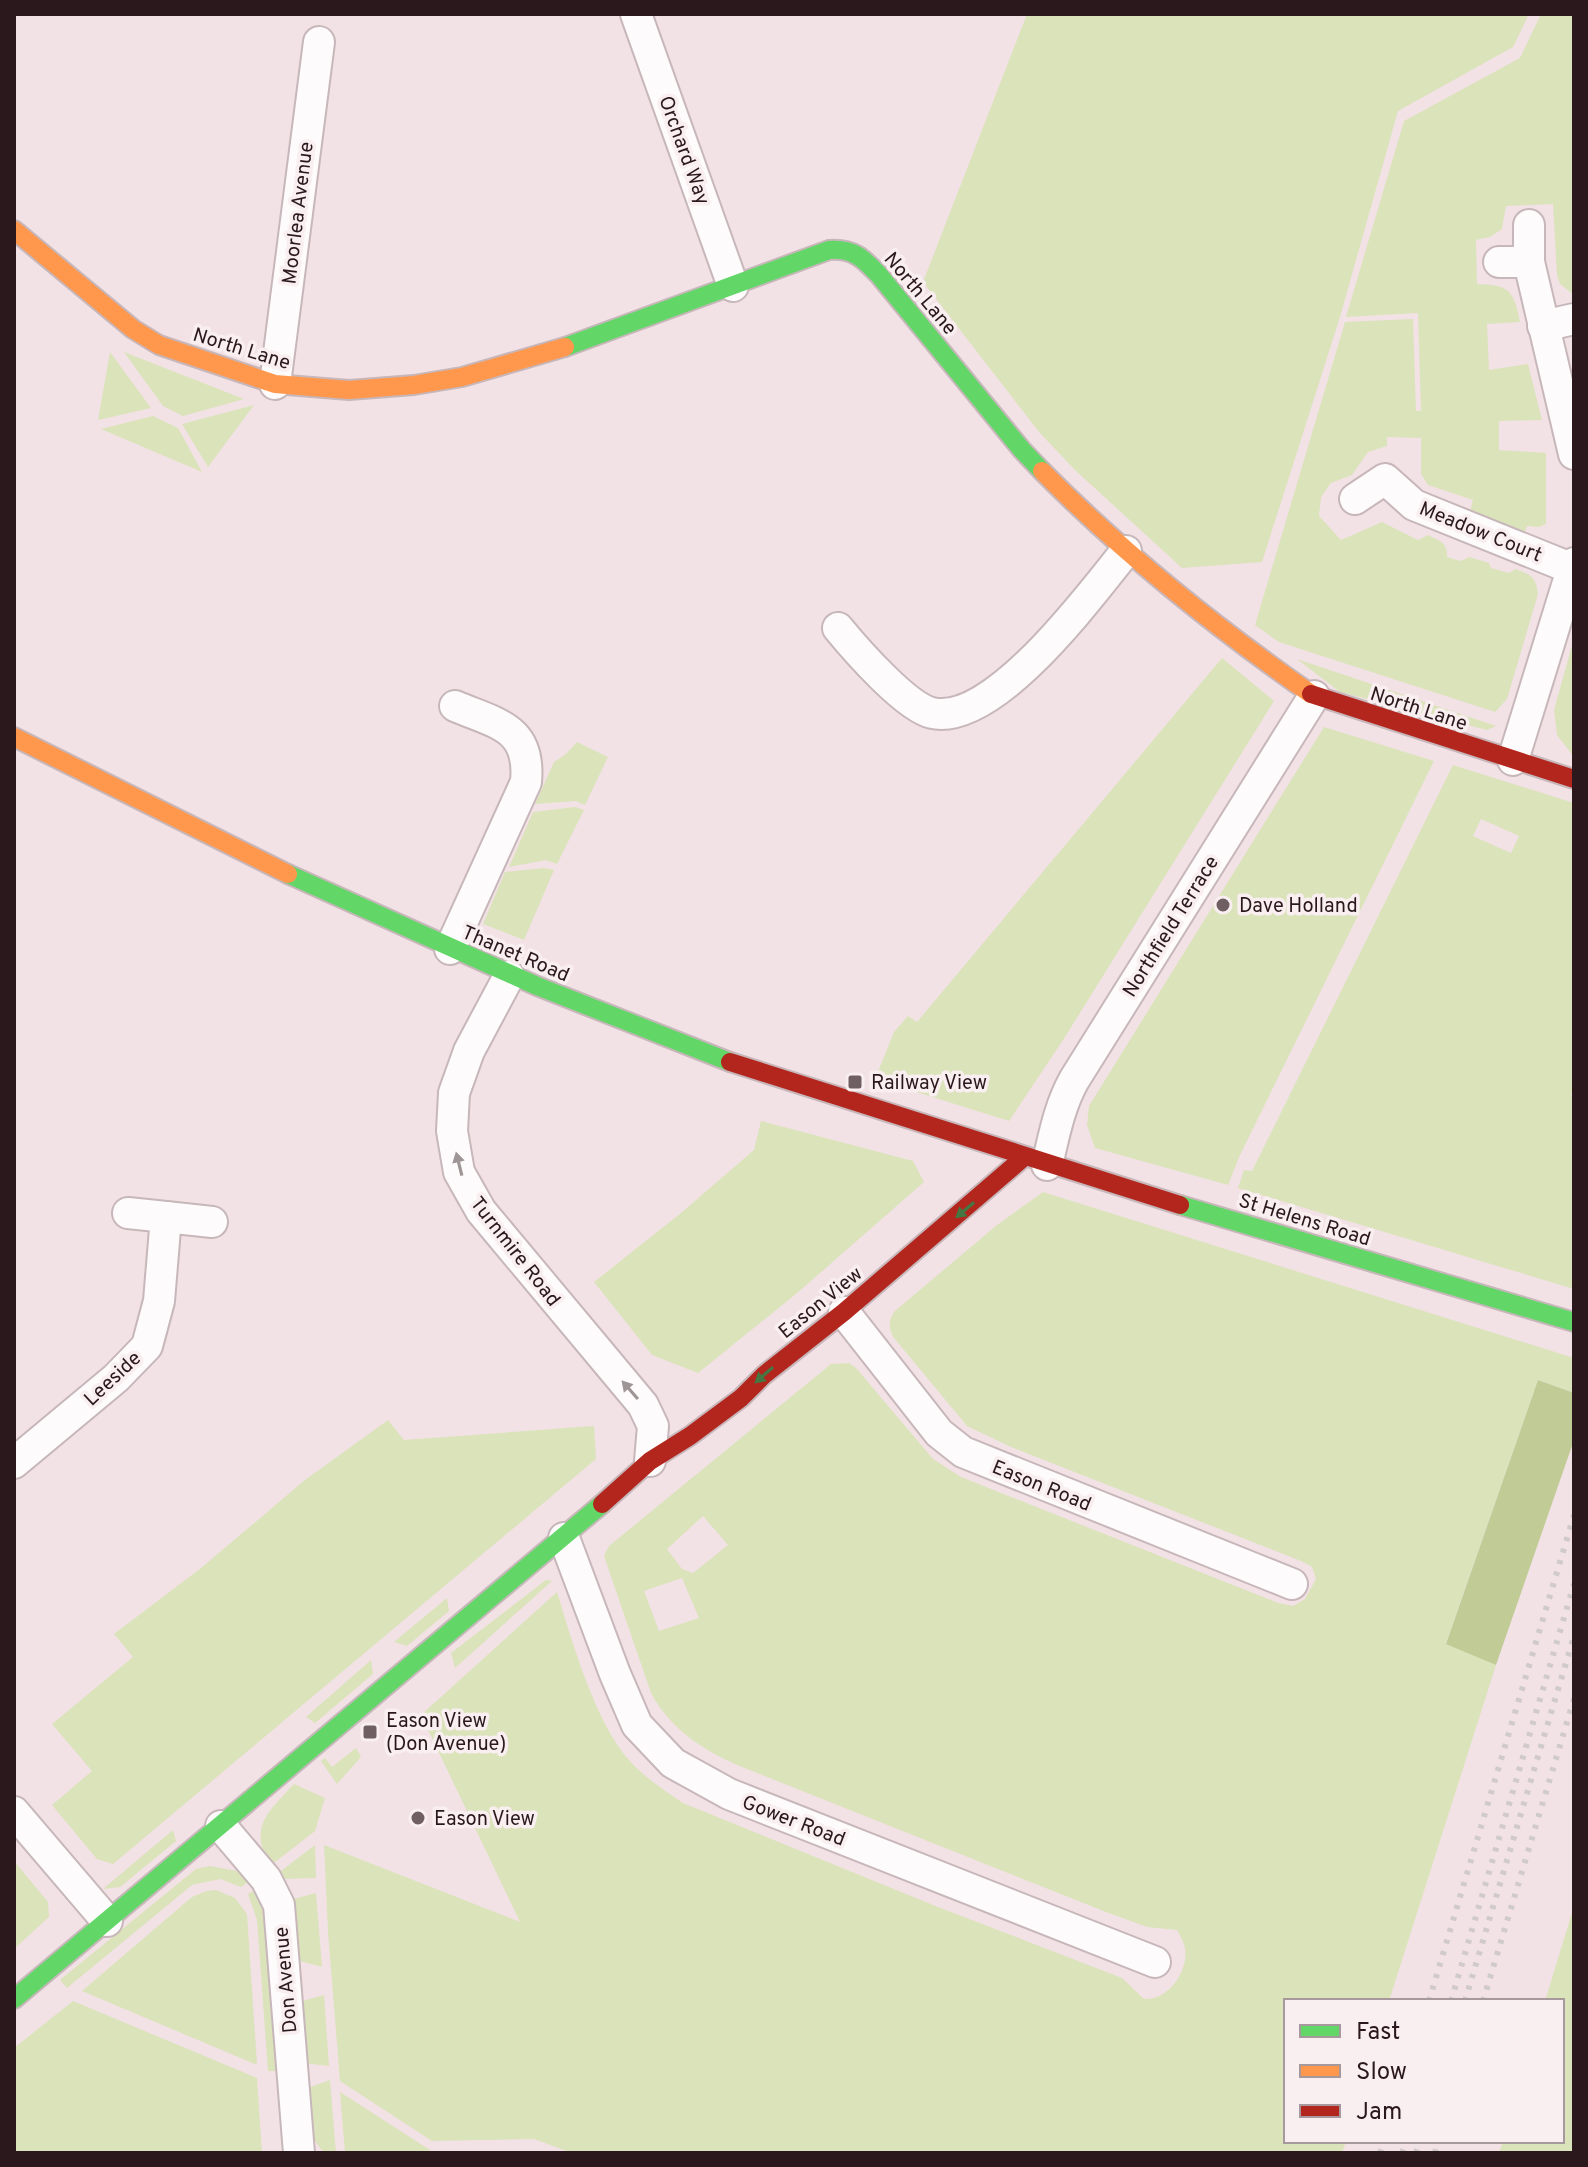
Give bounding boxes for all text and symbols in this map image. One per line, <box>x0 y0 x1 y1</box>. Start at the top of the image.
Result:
street label: Orchard Way <box>651 93 715 209</box>
street label: Moorlea Avenue <box>277 140 321 286</box>
street label: North Lane <box>877 247 962 341</box>
street label: North Lane <box>189 323 293 377</box>
street label: Meadow Court <box>1415 496 1545 569</box>
street label: North Lane <box>1366 682 1470 738</box>
street label: Northfield Terrace <box>1118 851 1226 1003</box>
place label: Dave Holland <box>1239 894 1358 920</box>
marker: Dave Holland <box>1214 896 1232 914</box>
street label: Thanet Road <box>457 921 573 989</box>
place label: Railway View <box>871 1071 987 1097</box>
marker: Railway View <box>846 1073 864 1091</box>
one-way arrow <box>452 1152 465 1177</box>
street label: St Helens Road <box>1235 1188 1374 1253</box>
street label: Turnmire Road <box>463 1192 565 1312</box>
one-way arrow <box>955 1201 975 1218</box>
street label: Eason View <box>774 1262 869 1345</box>
street label: Leeside <box>79 1346 148 1413</box>
one-way arrow <box>755 1366 774 1384</box>
one-way arrow <box>622 1380 640 1399</box>
street label: Eason Road <box>988 1455 1095 1519</box>
place label: Eason View (Don Avenue) <box>386 1709 506 1758</box>
marker: Eason View (Don Avenue) <box>361 1723 379 1741</box>
street label: Gower Road <box>738 1790 849 1853</box>
place label: Eason View <box>434 1807 535 1833</box>
marker: Eason View <box>409 1809 427 1827</box>
street label: Don Avenue <box>269 1926 305 2034</box>
legend <box>1284 1999 1564 2143</box>
text: Fast <box>1356 2018 1400 2048</box>
text: Slow <box>1356 2058 1407 2088</box>
text: Jam <box>1356 2098 1402 2128</box>

